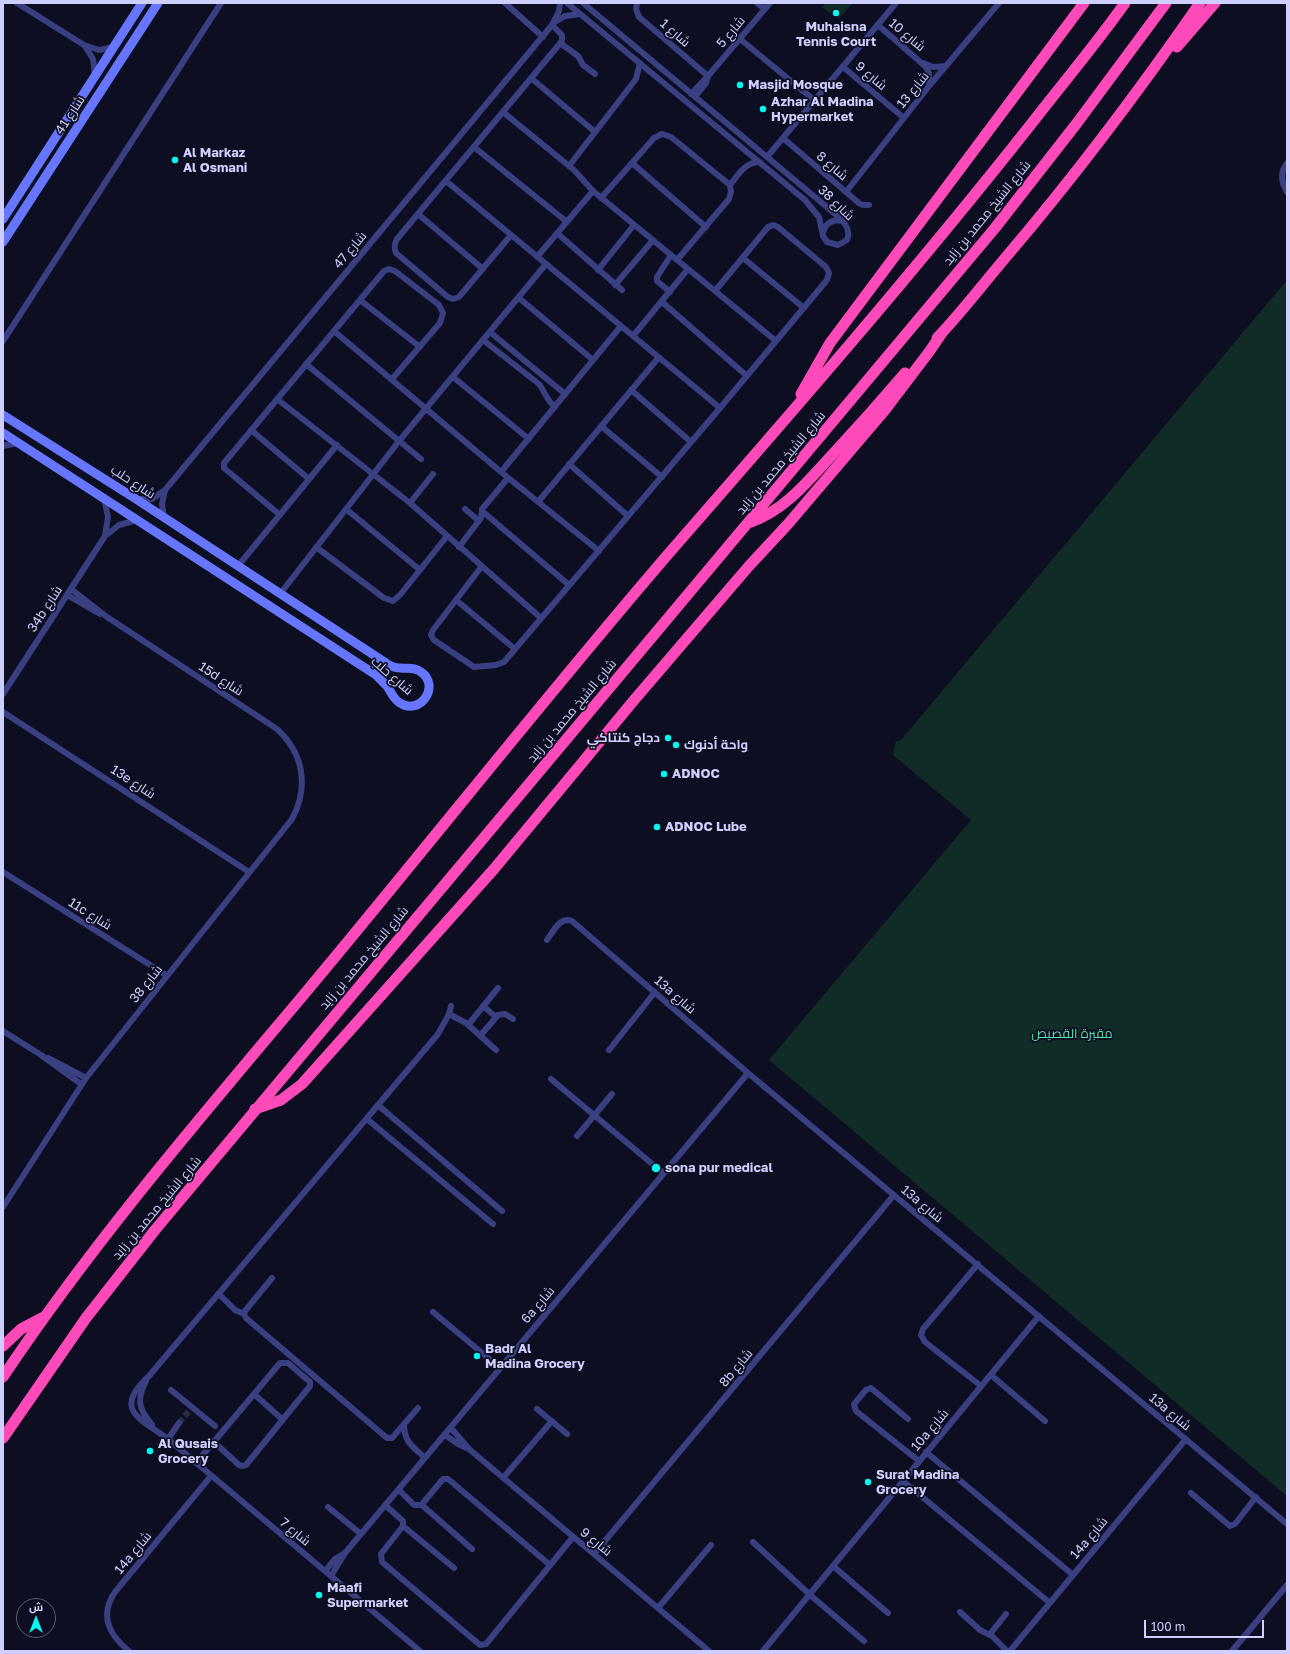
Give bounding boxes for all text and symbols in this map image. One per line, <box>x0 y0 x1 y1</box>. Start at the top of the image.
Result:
marker: Muhaisna Tennis Court <box>831 8 841 18</box>
street label: شارع 5 <box>713 13 749 51</box>
street label: شارع 10 <box>886 15 928 55</box>
street label: شارع 1 <box>657 16 693 50</box>
place label: Muhaisna Tennis Court <box>796 19 876 50</box>
street label: شارع 9 <box>852 58 890 94</box>
street label: شارع 13 <box>894 69 932 111</box>
place label: Masjid Mosque <box>748 77 843 93</box>
marker: Masjid Mosque <box>735 80 745 90</box>
street label: شارع 41 <box>52 93 88 137</box>
place label: Azhar Al Madina Hypermarket <box>771 94 874 125</box>
marker: Azhar Al Madina Hypermarket <box>758 104 768 114</box>
place label: Al Markaz Al Osmani <box>183 145 247 176</box>
street label: شارع 8 <box>813 148 851 184</box>
marker: Al Markaz Al Osmani <box>170 155 180 165</box>
street label: شارع الشيخ محمد بن زايد <box>940 157 1034 269</box>
street label: شارع 38 <box>815 182 857 224</box>
street label: شارع 47 <box>330 228 370 272</box>
street label: شارع الشيخ محمد بن زايد <box>733 408 829 518</box>
street label: شارع حلب <box>108 462 158 502</box>
street label: 34b شارع <box>24 583 66 635</box>
street label: شارع حلب <box>368 654 416 698</box>
street label: شارع الشيخ محمد بن زايد <box>524 656 620 766</box>
street label: 15d شارع <box>196 659 246 699</box>
place label: دجاج كنتاكي <box>587 730 660 746</box>
marker: دجاج كنتاكي <box>663 733 673 743</box>
place label: واحة أدنوك <box>684 737 748 753</box>
marker: واحة أدنوك <box>671 740 681 750</box>
street label: 13e شارع <box>108 762 158 802</box>
place label: ADNOC <box>672 766 720 782</box>
marker: ADNOC <box>659 769 669 779</box>
place label: ADNOC Lube <box>665 819 747 835</box>
marker: ADNOC Lube <box>652 822 662 832</box>
street label: 11c شارع <box>65 895 115 933</box>
street label: شارع الشيخ محمد بن زايد <box>316 903 412 1013</box>
street label: شارع 38 <box>126 962 166 1006</box>
street label: 13a شارع <box>651 973 699 1017</box>
park label: مقبرة القصيص <box>1031 1026 1113 1042</box>
street label: شارع الشيخ محمد بن زايد <box>109 1153 205 1263</box>
place label: sona pur medical <box>665 1160 773 1176</box>
marker: sona pur medical <box>650 1162 662 1174</box>
street label: 13a شارع <box>898 1182 946 1226</box>
street label: 6a شارع <box>518 1283 558 1327</box>
place label: Badr Al Madina Grocery <box>485 1341 585 1372</box>
street label: 8b شارع <box>716 1346 756 1390</box>
marker: Badr Al Madina Grocery <box>472 1351 482 1361</box>
street label: 13a شارع <box>1146 1390 1194 1434</box>
street label: 10a شارع <box>908 1406 952 1454</box>
place label: Al Qusais Grocery <box>158 1436 218 1467</box>
marker: Al Qusais Grocery <box>145 1446 155 1456</box>
place label: Surat Madina Grocery <box>876 1467 959 1498</box>
marker: Surat Madina Grocery <box>863 1477 873 1487</box>
street label: 14a شارع <box>1067 1514 1111 1562</box>
street label: شارع 7 <box>276 1515 314 1549</box>
street label: شارع 9 <box>577 1525 615 1559</box>
street label: 14a شارع <box>111 1529 155 1577</box>
place label: Maafi Supermarket <box>327 1580 408 1611</box>
marker: Maafi Supermarket <box>314 1590 324 1600</box>
north arrow <box>16 1598 56 1638</box>
text: ش <box>29 1600 43 1613</box>
scale bar <box>1146 1612 1266 1638</box>
text: 100 m <box>1151 1619 1185 1634</box>

